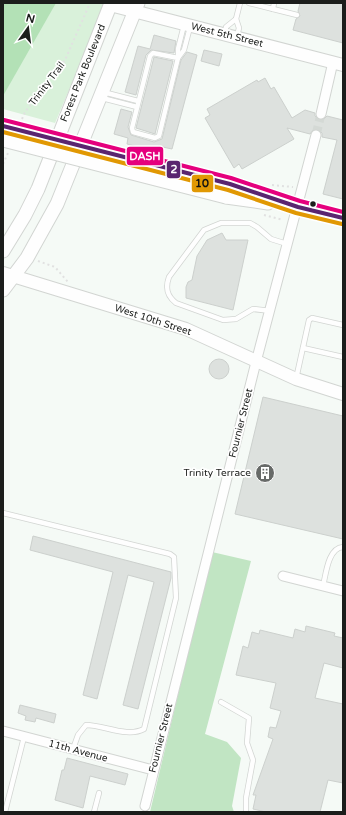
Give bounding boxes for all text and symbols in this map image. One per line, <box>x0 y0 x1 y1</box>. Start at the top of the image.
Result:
north arrow <box>8 8 48 48</box>
text: N <box>24 11 36 26</box>
street label: West 5th Street <box>190 20 264 50</box>
street label: Forest Park Boulevard <box>58 22 108 124</box>
street label: Trinity Trail <box>27 60 67 108</box>
line badge: DASH <box>126 146 164 166</box>
text: DASH <box>129 150 161 163</box>
line badge: 2 <box>166 160 181 179</box>
text: 2 <box>171 163 178 176</box>
line badge: 10 <box>191 174 214 193</box>
text: 10 <box>195 177 209 190</box>
unlabelled marker <box>308 199 318 209</box>
street label: West 10th Street <box>113 302 193 338</box>
street label: Fournier Street <box>227 387 255 459</box>
building icon: Trinity Terrace <box>254 462 276 484</box>
place label: Trinity Terrace <box>184 467 251 479</box>
street label: Fournier Street <box>147 702 175 774</box>
street label: 11th Avenue <box>47 737 109 765</box>

